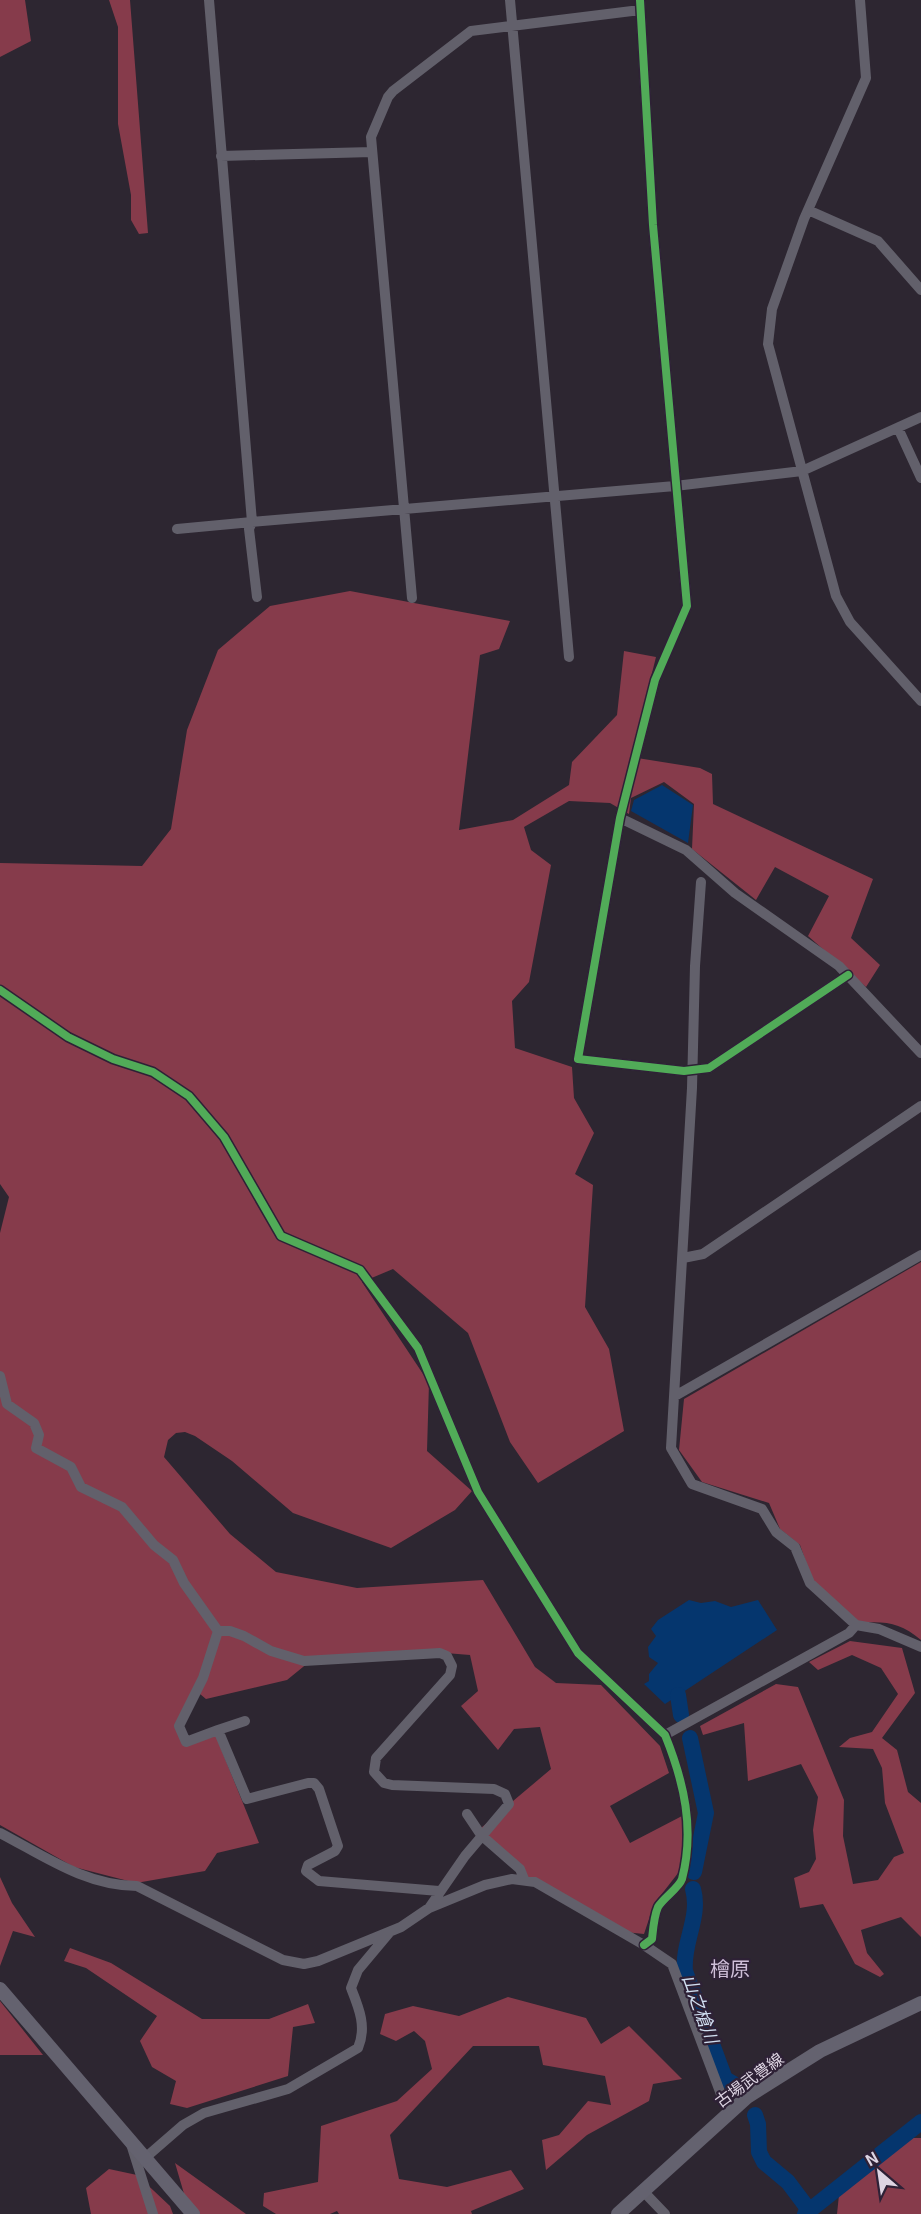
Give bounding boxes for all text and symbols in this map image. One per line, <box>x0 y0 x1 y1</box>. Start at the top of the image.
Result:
district label: 檜原 <box>710 1953 750 1982</box>
water label: 山之槍川 <box>677 1970 727 2048</box>
street label: 古場武豊線 <box>709 2046 788 2112</box>
north arrow <box>849 2142 909 2202</box>
text: N <box>860 2145 882 2171</box>

